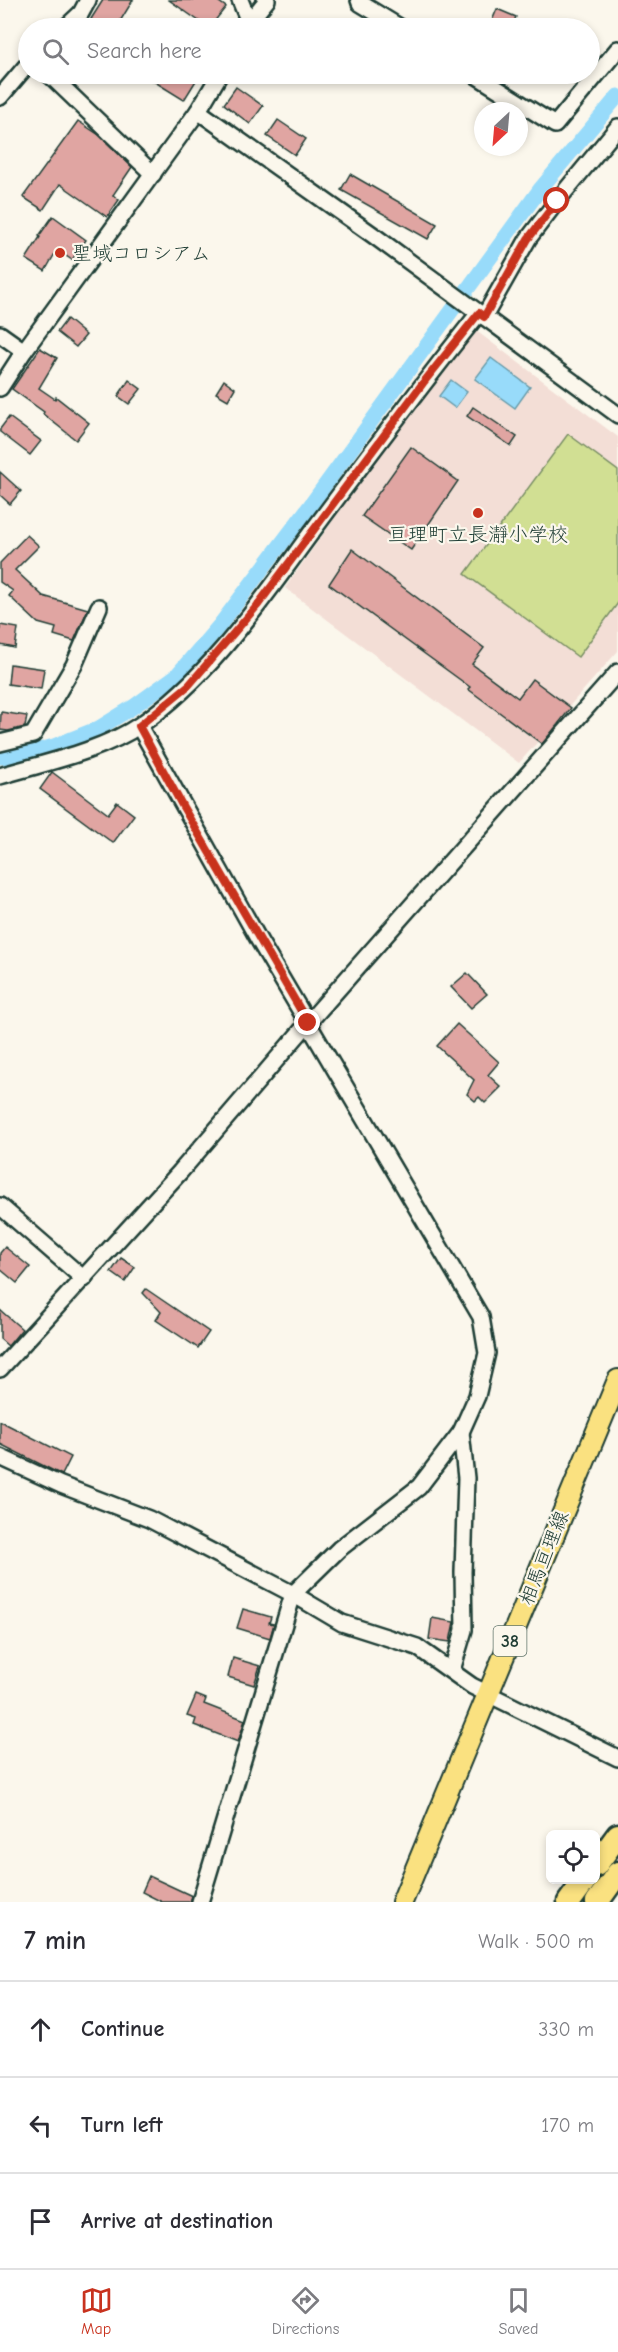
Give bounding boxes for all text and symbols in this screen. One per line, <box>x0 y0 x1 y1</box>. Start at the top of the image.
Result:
search box <box>18 18 600 84</box>
icon: search <box>39 35 72 68</box>
text: Search here <box>87 38 202 64</box>
north arrow <box>474 102 528 156</box>
route start <box>543 187 569 213</box>
place label: 聖域コロシアム <box>72 242 211 265</box>
marker: 聖域コロシアム <box>53 246 67 260</box>
marker: 亘理町立長瀞小学校 <box>471 506 485 520</box>
place label: 亘理町立長瀞小学校 <box>388 523 568 546</box>
route end <box>294 1009 320 1035</box>
street label: 相馬亘理線 <box>515 1507 573 1609</box>
road number: 38 <box>494 1626 526 1656</box>
map controls <box>546 1830 600 1884</box>
button: locate <box>546 1830 600 1884</box>
text: 7 min <box>24 1926 86 1956</box>
text: Walk · 500 m <box>478 1930 594 1953</box>
icon: ahead <box>24 2013 57 2046</box>
text: Continue <box>81 2016 164 2042</box>
text: 330 m <box>538 2018 594 2041</box>
icon: left <box>24 2109 57 2142</box>
text: Turn left <box>81 2112 163 2138</box>
text: 170 m <box>541 2114 594 2137</box>
icon: arrive <box>24 2205 57 2238</box>
text: Arrive at destination <box>81 2208 273 2234</box>
tab: Map <box>80 2284 113 2338</box>
tab: Directions <box>272 2284 339 2338</box>
tab: Saved <box>498 2284 538 2338</box>

